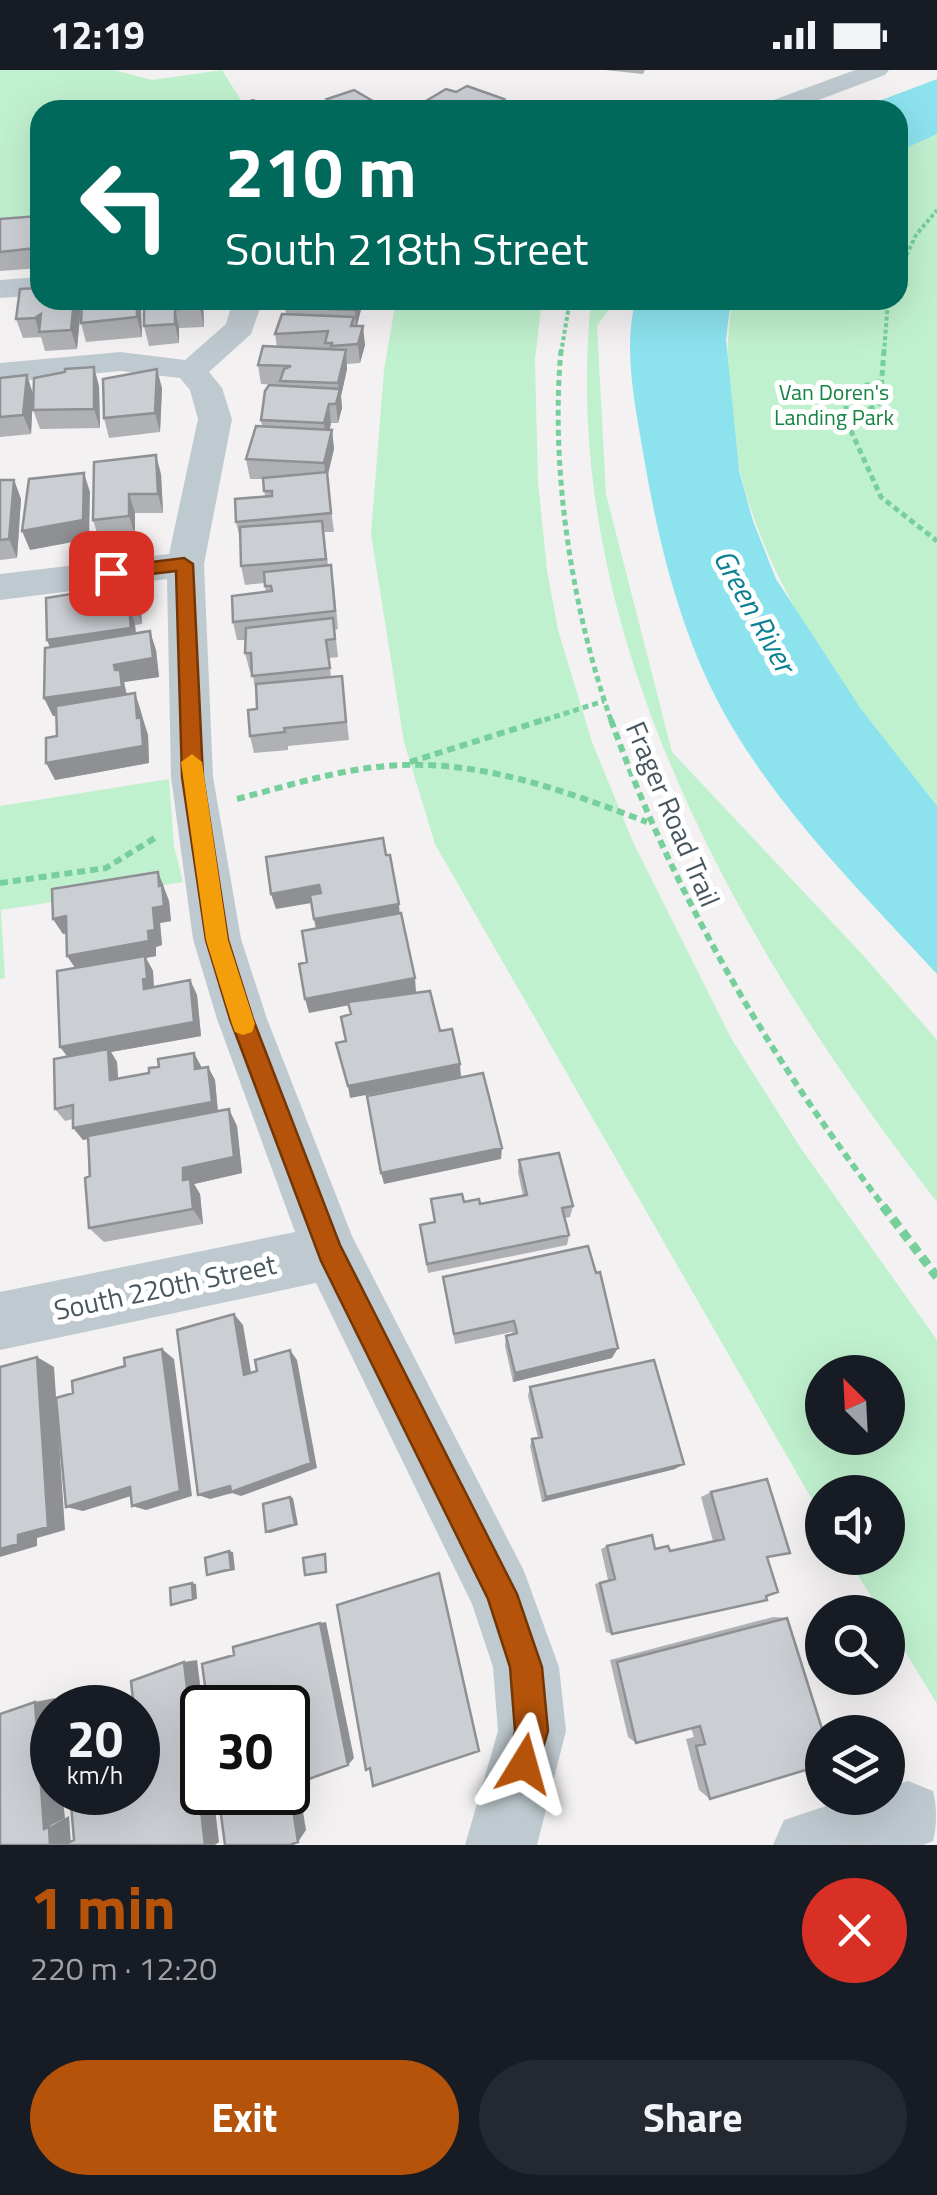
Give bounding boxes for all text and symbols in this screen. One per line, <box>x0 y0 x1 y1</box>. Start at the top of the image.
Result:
text: 12:19 <box>50 6 145 64</box>
text: 210 m <box>225 118 417 224</box>
icon: left <box>60 140 190 270</box>
text: South 218th Street <box>225 214 588 282</box>
park label: Van Doren's Landing Park <box>774 375 894 434</box>
pin <box>69 531 154 616</box>
water label: Green River <box>702 540 809 684</box>
icon: arrive <box>84 546 139 601</box>
street label: Frager Road Trail <box>615 714 732 913</box>
street label: South 220th Street <box>50 1242 280 1331</box>
north arrow <box>805 1355 905 1455</box>
map controls <box>805 1355 905 1815</box>
button: sound <box>805 1475 905 1575</box>
button: search <box>805 1595 905 1695</box>
speed limit sign: 30 <box>180 1685 310 1815</box>
text: 20 <box>67 1700 123 1776</box>
position arrow <box>472 1712 576 1816</box>
button: layers <box>805 1715 905 1815</box>
text: km/h <box>67 1756 123 1794</box>
text: 1 min <box>30 1861 176 1952</box>
button: close <box>802 1878 907 1983</box>
text: 220 m · 12:20 <box>30 1944 217 1992</box>
button: Exit <box>30 2060 459 2175</box>
button: Share <box>479 2060 907 2175</box>

